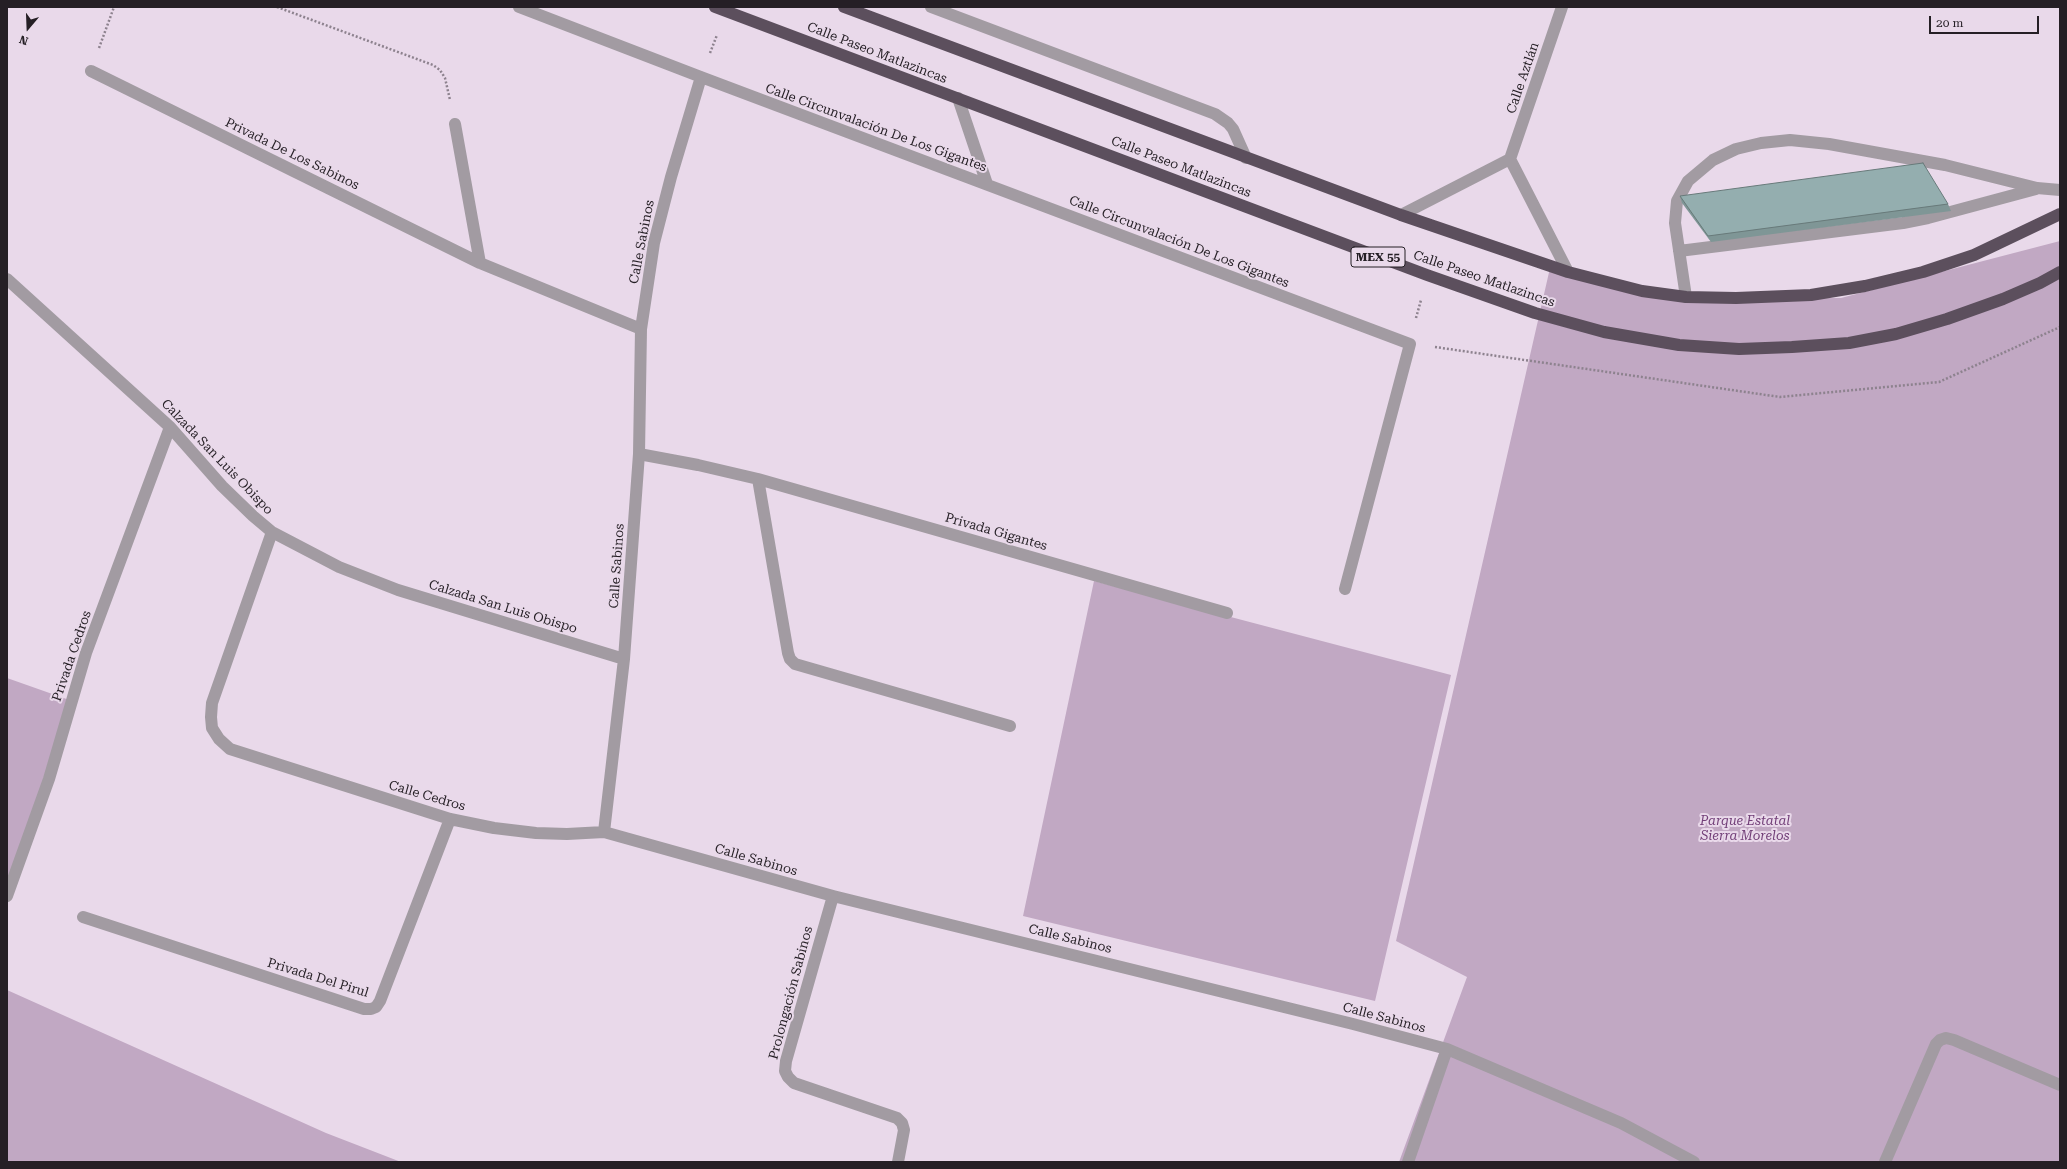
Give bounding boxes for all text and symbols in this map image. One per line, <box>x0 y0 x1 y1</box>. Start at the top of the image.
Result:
north arrow <box>8 8 48 48</box>
scale bar <box>1931 8 2041 34</box>
text: 20 m <box>1936 16 1963 30</box>
street label: Calle Paseo Matlazincas <box>805 19 949 87</box>
text: N <box>18 32 30 47</box>
street label: Calle Aztlán <box>1503 40 1543 116</box>
street label: Calle Circunvalación De Los Gigantes <box>763 81 989 175</box>
street label: Privada De Los Sabinos <box>222 115 362 193</box>
street label: Calle Paseo Matlazincas <box>1109 133 1253 201</box>
street label: Calle Circunvalación De Los Gigantes <box>1067 193 1291 291</box>
street label: Calle Sabinos <box>626 199 658 285</box>
road number: MEX 55 <box>1351 247 1405 267</box>
street label: Calle Paseo Matlazincas <box>1411 247 1557 311</box>
street label: Calzada San Luis Obispo <box>158 396 276 518</box>
street label: Privada Gigantes <box>943 510 1049 554</box>
street label: Calle Sabinos <box>606 523 628 609</box>
street label: Calzada San Luis Obispo <box>427 577 579 637</box>
street label: Privada Cedros <box>49 609 95 703</box>
street label: Calle Cedros <box>387 778 467 814</box>
park label: Parque Estatal Sierra Morelos <box>1700 813 1790 844</box>
street label: Calle Sabinos <box>713 841 799 879</box>
street label: Calle Sabinos <box>1027 921 1113 957</box>
street label: Prolongación Sabinos <box>766 925 816 1061</box>
street label: Privada Del Pirul <box>265 955 371 1001</box>
street label: Calle Sabinos <box>1341 999 1427 1037</box>

